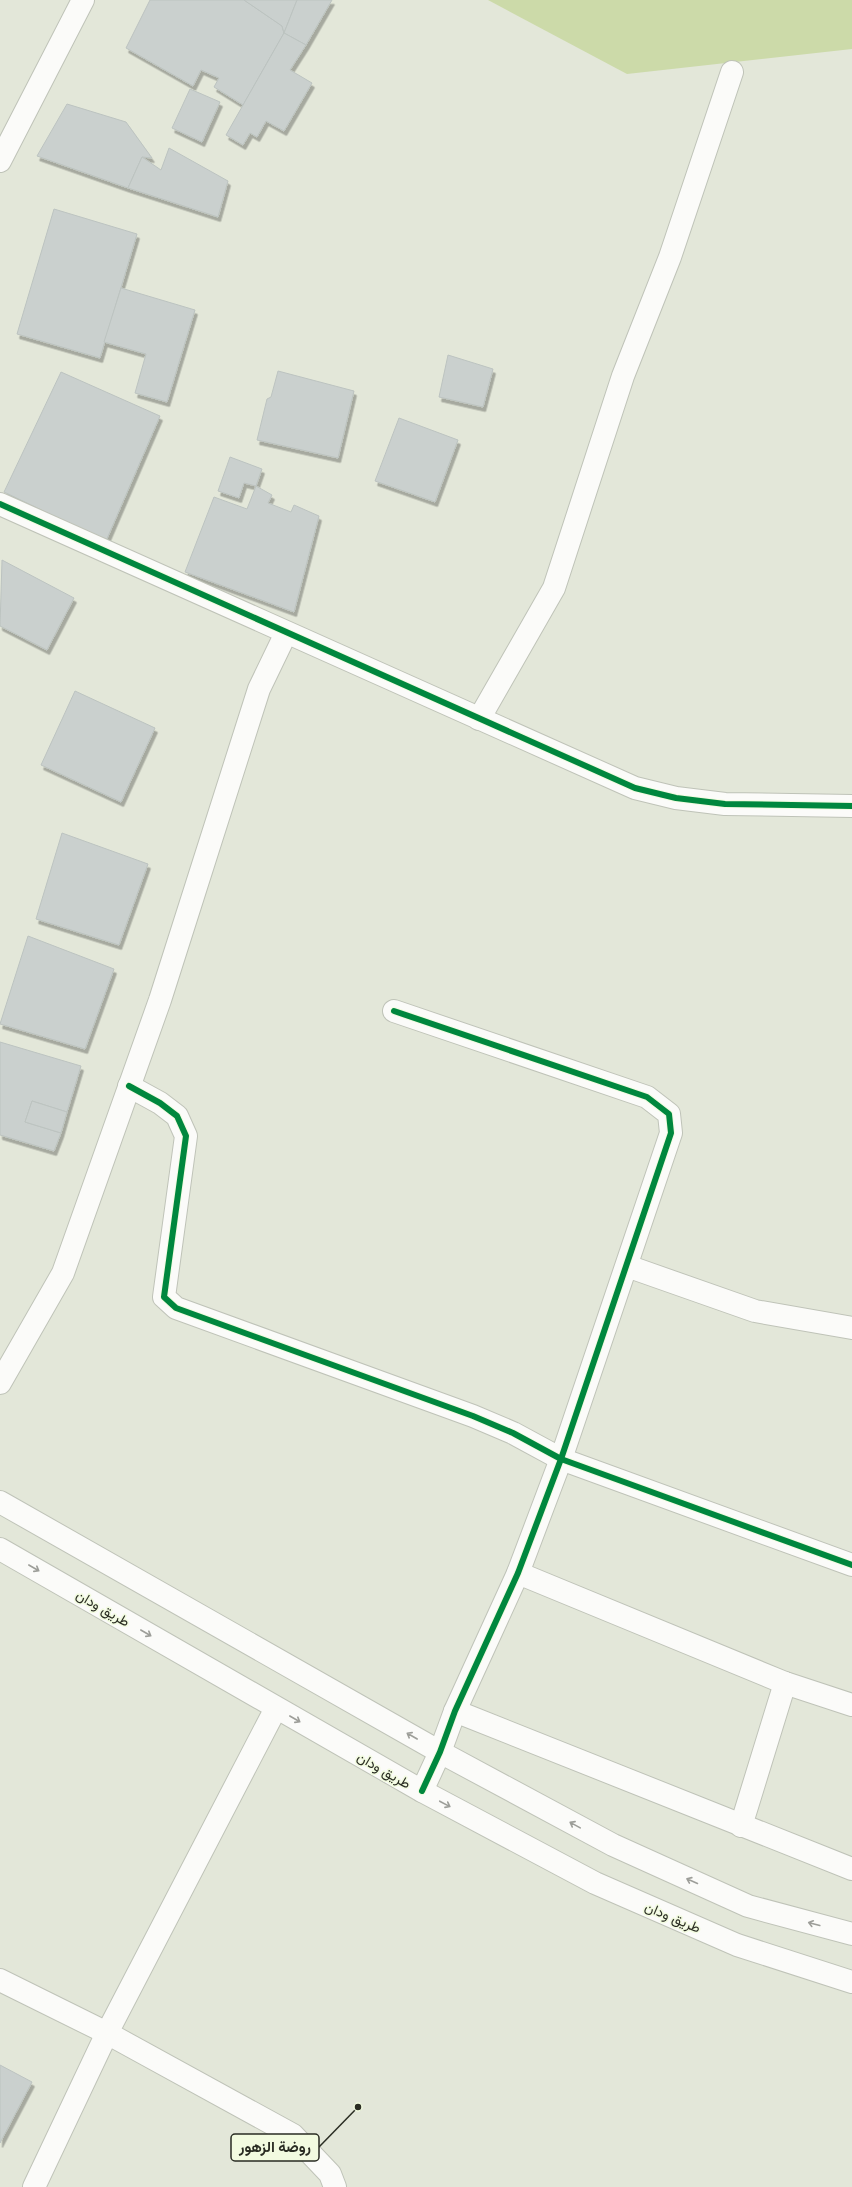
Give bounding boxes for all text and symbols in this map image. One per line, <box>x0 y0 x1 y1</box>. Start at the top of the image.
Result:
one-way arrow <box>28 1565 40 1573</box>
street label: طريق ودان <box>72 1585 134 1631</box>
one-way arrow <box>140 1630 152 1638</box>
one-way arrow <box>289 1716 301 1724</box>
one-way arrow <box>406 1731 418 1739</box>
street label: طريق ودان <box>353 1747 415 1793</box>
one-way arrow <box>439 1800 451 1808</box>
one-way arrow <box>569 1821 581 1828</box>
one-way arrow <box>686 1877 698 1884</box>
street label: طريق ودان <box>642 1896 704 1938</box>
one-way arrow <box>808 1920 821 1927</box>
callout: روضة الزهور <box>231 2134 319 2161</box>
text: روضة الزهور <box>238 2136 311 2157</box>

